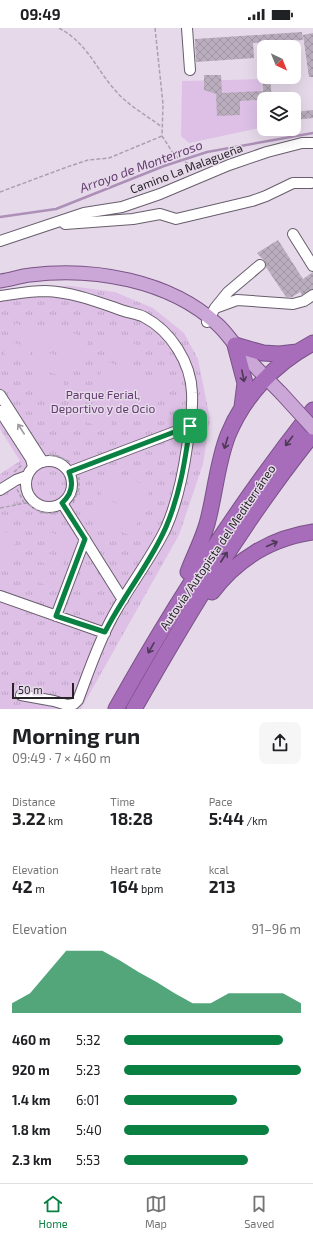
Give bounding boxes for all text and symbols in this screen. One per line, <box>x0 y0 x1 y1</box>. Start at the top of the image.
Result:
text: 09:49 <box>20 5 61 23</box>
north arrow <box>257 40 301 84</box>
map controls <box>257 40 301 136</box>
button: layers <box>257 92 301 136</box>
water label: Arroyo de Monterroso <box>76 136 205 196</box>
street label: Camino La Malagueña <box>128 140 244 196</box>
one-way arrow <box>240 369 248 382</box>
park label: Parque Ferial, Deportivo y de Ocio <box>51 387 155 415</box>
pin <box>173 409 207 443</box>
icon: arrive <box>179 415 201 437</box>
one-way arrow <box>17 423 25 435</box>
one-way arrow <box>285 435 293 446</box>
one-way arrow <box>222 436 229 449</box>
street label: Autovía/Autopista del Mediterráneo <box>156 462 278 632</box>
one-way arrow <box>265 540 277 547</box>
one-way arrow <box>221 551 229 563</box>
one-way arrow <box>146 642 154 654</box>
scale bar <box>12 681 74 700</box>
text: 50 m <box>18 683 43 696</box>
text: Morning run <box>12 722 140 748</box>
button: share <box>259 722 301 764</box>
text: 09:49 · 7 × 460 m <box>12 750 111 766</box>
text: Distance <box>12 795 55 808</box>
text: Time <box>110 795 135 808</box>
text: Pace <box>209 795 232 808</box>
text: 3.22 <box>12 808 46 828</box>
text: 18:28 <box>110 808 153 828</box>
text: 5:44 <box>209 808 244 828</box>
text: km <box>46 814 63 827</box>
text: /km <box>244 814 267 827</box>
text: Elevation <box>12 863 59 876</box>
text: Heart rate <box>110 863 161 876</box>
text: kcal <box>209 863 229 876</box>
text: 42 <box>12 876 33 896</box>
text: 164 <box>110 876 139 896</box>
text: 213 <box>209 876 236 896</box>
text: m <box>33 882 45 895</box>
text: bpm <box>139 882 163 895</box>
text: Elevation <box>12 921 67 937</box>
text: 91–96 m <box>252 921 301 937</box>
text: 460 m <box>12 1032 50 1048</box>
text: 5:32 <box>76 1032 101 1048</box>
text: 920 m <box>12 1062 50 1078</box>
text: 5:23 <box>76 1062 101 1078</box>
text: 1.4 km <box>12 1092 51 1108</box>
text: 6:01 <box>76 1092 100 1108</box>
text: 1.8 km <box>12 1122 50 1138</box>
text: 5:40 <box>76 1122 102 1138</box>
text: 2.3 km <box>12 1152 52 1168</box>
text: 5:53 <box>76 1152 100 1168</box>
tab: Home <box>39 1193 68 1230</box>
tab: Map <box>145 1193 167 1230</box>
tab: Saved <box>244 1193 274 1230</box>

